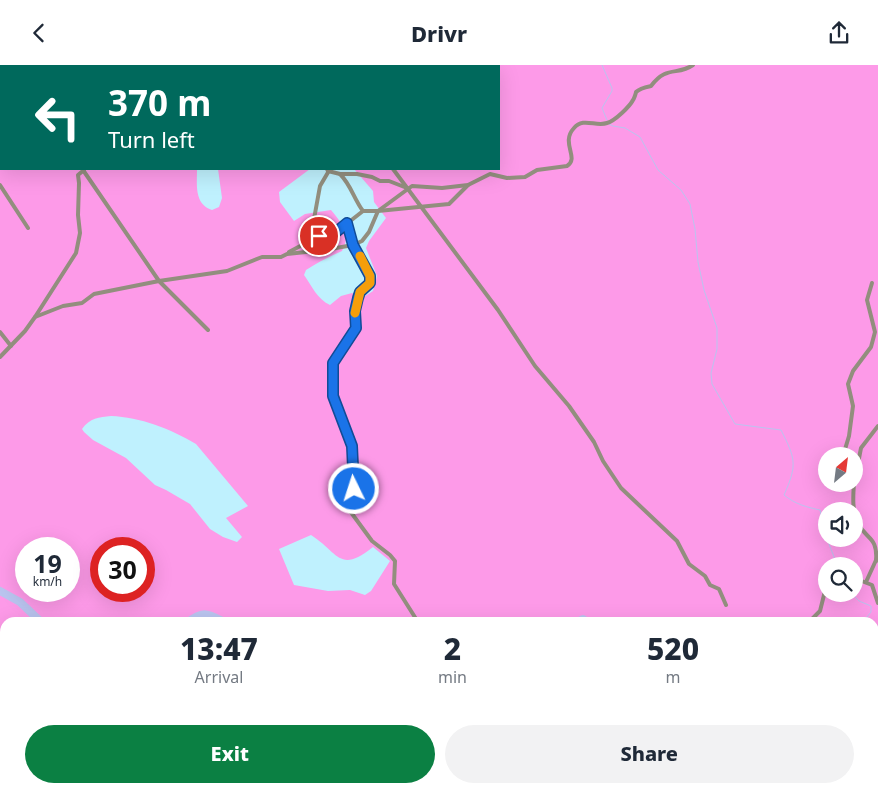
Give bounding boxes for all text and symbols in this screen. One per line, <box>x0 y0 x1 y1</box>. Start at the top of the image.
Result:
text: Drivr <box>411 18 467 48</box>
icon: back <box>25 19 53 47</box>
icon: share <box>825 19 853 47</box>
text: 370 m <box>108 79 211 126</box>
icon: left <box>25 85 90 150</box>
text: Turn left <box>108 124 195 154</box>
pin <box>298 215 340 257</box>
icon: arrive <box>305 222 333 250</box>
north arrow <box>818 447 862 493</box>
map controls <box>818 447 863 602</box>
position arrow <box>327 462 379 514</box>
button: sound <box>818 502 863 547</box>
speed limit sign: 30 <box>90 537 155 602</box>
text: 19 <box>33 546 62 580</box>
button: search <box>818 557 863 602</box>
text: km/h <box>33 573 62 590</box>
text: 13:47 <box>180 628 258 669</box>
text: 2 <box>444 628 461 669</box>
text: 520 <box>647 628 699 669</box>
text: Arrival <box>195 666 243 688</box>
text: min <box>438 666 467 688</box>
text: m <box>665 666 680 688</box>
button: Exit <box>25 725 435 783</box>
button: Share <box>445 725 854 783</box>

